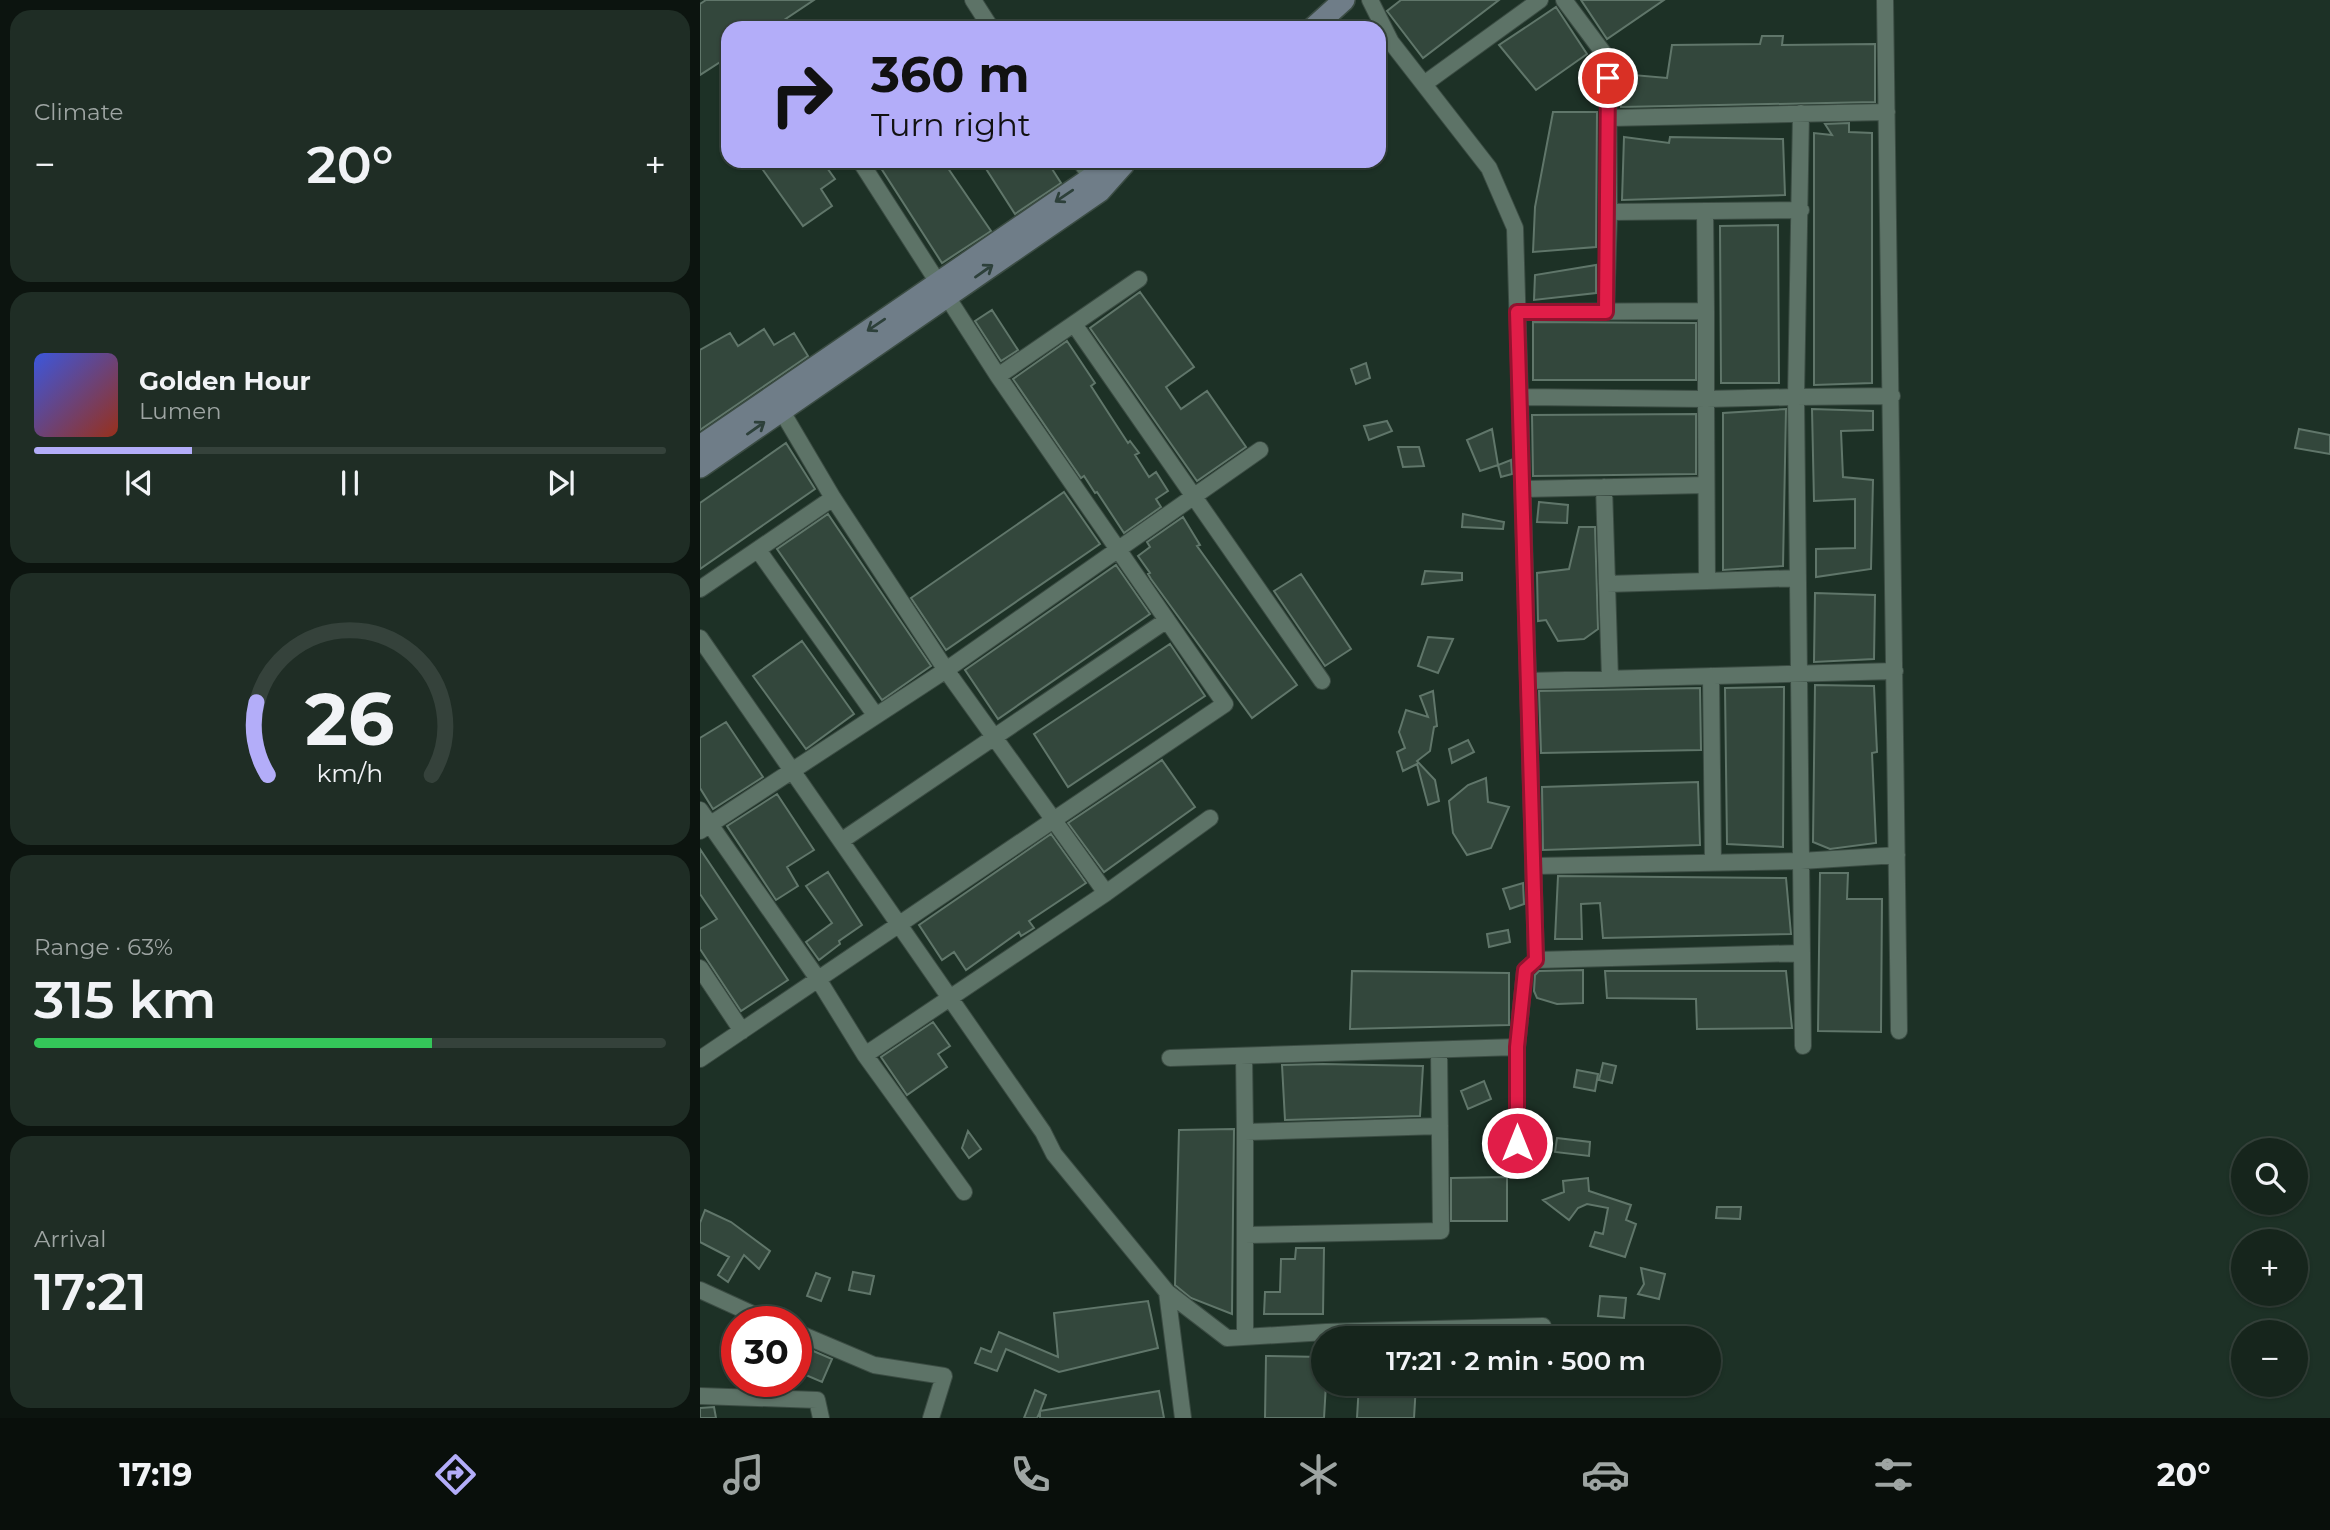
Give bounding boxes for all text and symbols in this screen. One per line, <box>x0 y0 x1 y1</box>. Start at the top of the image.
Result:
text: 360 m <box>871 45 1030 104</box>
pin <box>1578 48 1638 108</box>
icon: right <box>756 49 847 140</box>
icon: arrive <box>1589 59 1627 97</box>
text: Climate <box>34 98 123 126</box>
text: Turn right <box>871 105 1031 144</box>
text: 20° <box>306 133 394 196</box>
text: − <box>34 141 56 188</box>
text: + <box>644 141 666 188</box>
one-way arrow <box>1055 189 1074 203</box>
one-way arrow <box>974 264 993 278</box>
one-way arrow <box>867 318 886 332</box>
text: Golden Hour <box>139 365 311 397</box>
text: Lumen <box>139 397 222 425</box>
one-way arrow <box>746 421 765 435</box>
icon: previous <box>120 464 158 502</box>
icon: pause <box>331 464 369 502</box>
icon: next <box>542 464 580 502</box>
text: 26 <box>305 675 395 763</box>
text: km/h <box>317 758 383 788</box>
text: Range · 63% <box>34 933 173 961</box>
text: 315 km <box>34 968 216 1031</box>
position arrow <box>1480 1106 1554 1180</box>
map controls <box>2231 1138 2308 1397</box>
button: search <box>2231 1138 2308 1215</box>
text: Arrival <box>34 1225 107 1253</box>
button: + <box>2231 1229 2308 1306</box>
text: 17:21 <box>34 1260 147 1323</box>
speed limit sign: 30 <box>721 1306 812 1397</box>
button: − <box>2231 1320 2308 1397</box>
text: 17:21 · 2 min · 500 m <box>1386 1345 1646 1377</box>
icon: directions <box>431 1450 480 1499</box>
icon: music <box>719 1450 768 1499</box>
icon: phone <box>1006 1450 1055 1499</box>
icon: climate <box>1294 1450 1343 1499</box>
icon: car <box>1581 1450 1630 1499</box>
icon: filters <box>1869 1450 1918 1499</box>
text: 17:19 <box>119 1455 192 1494</box>
text: 20° <box>2157 1455 2211 1494</box>

